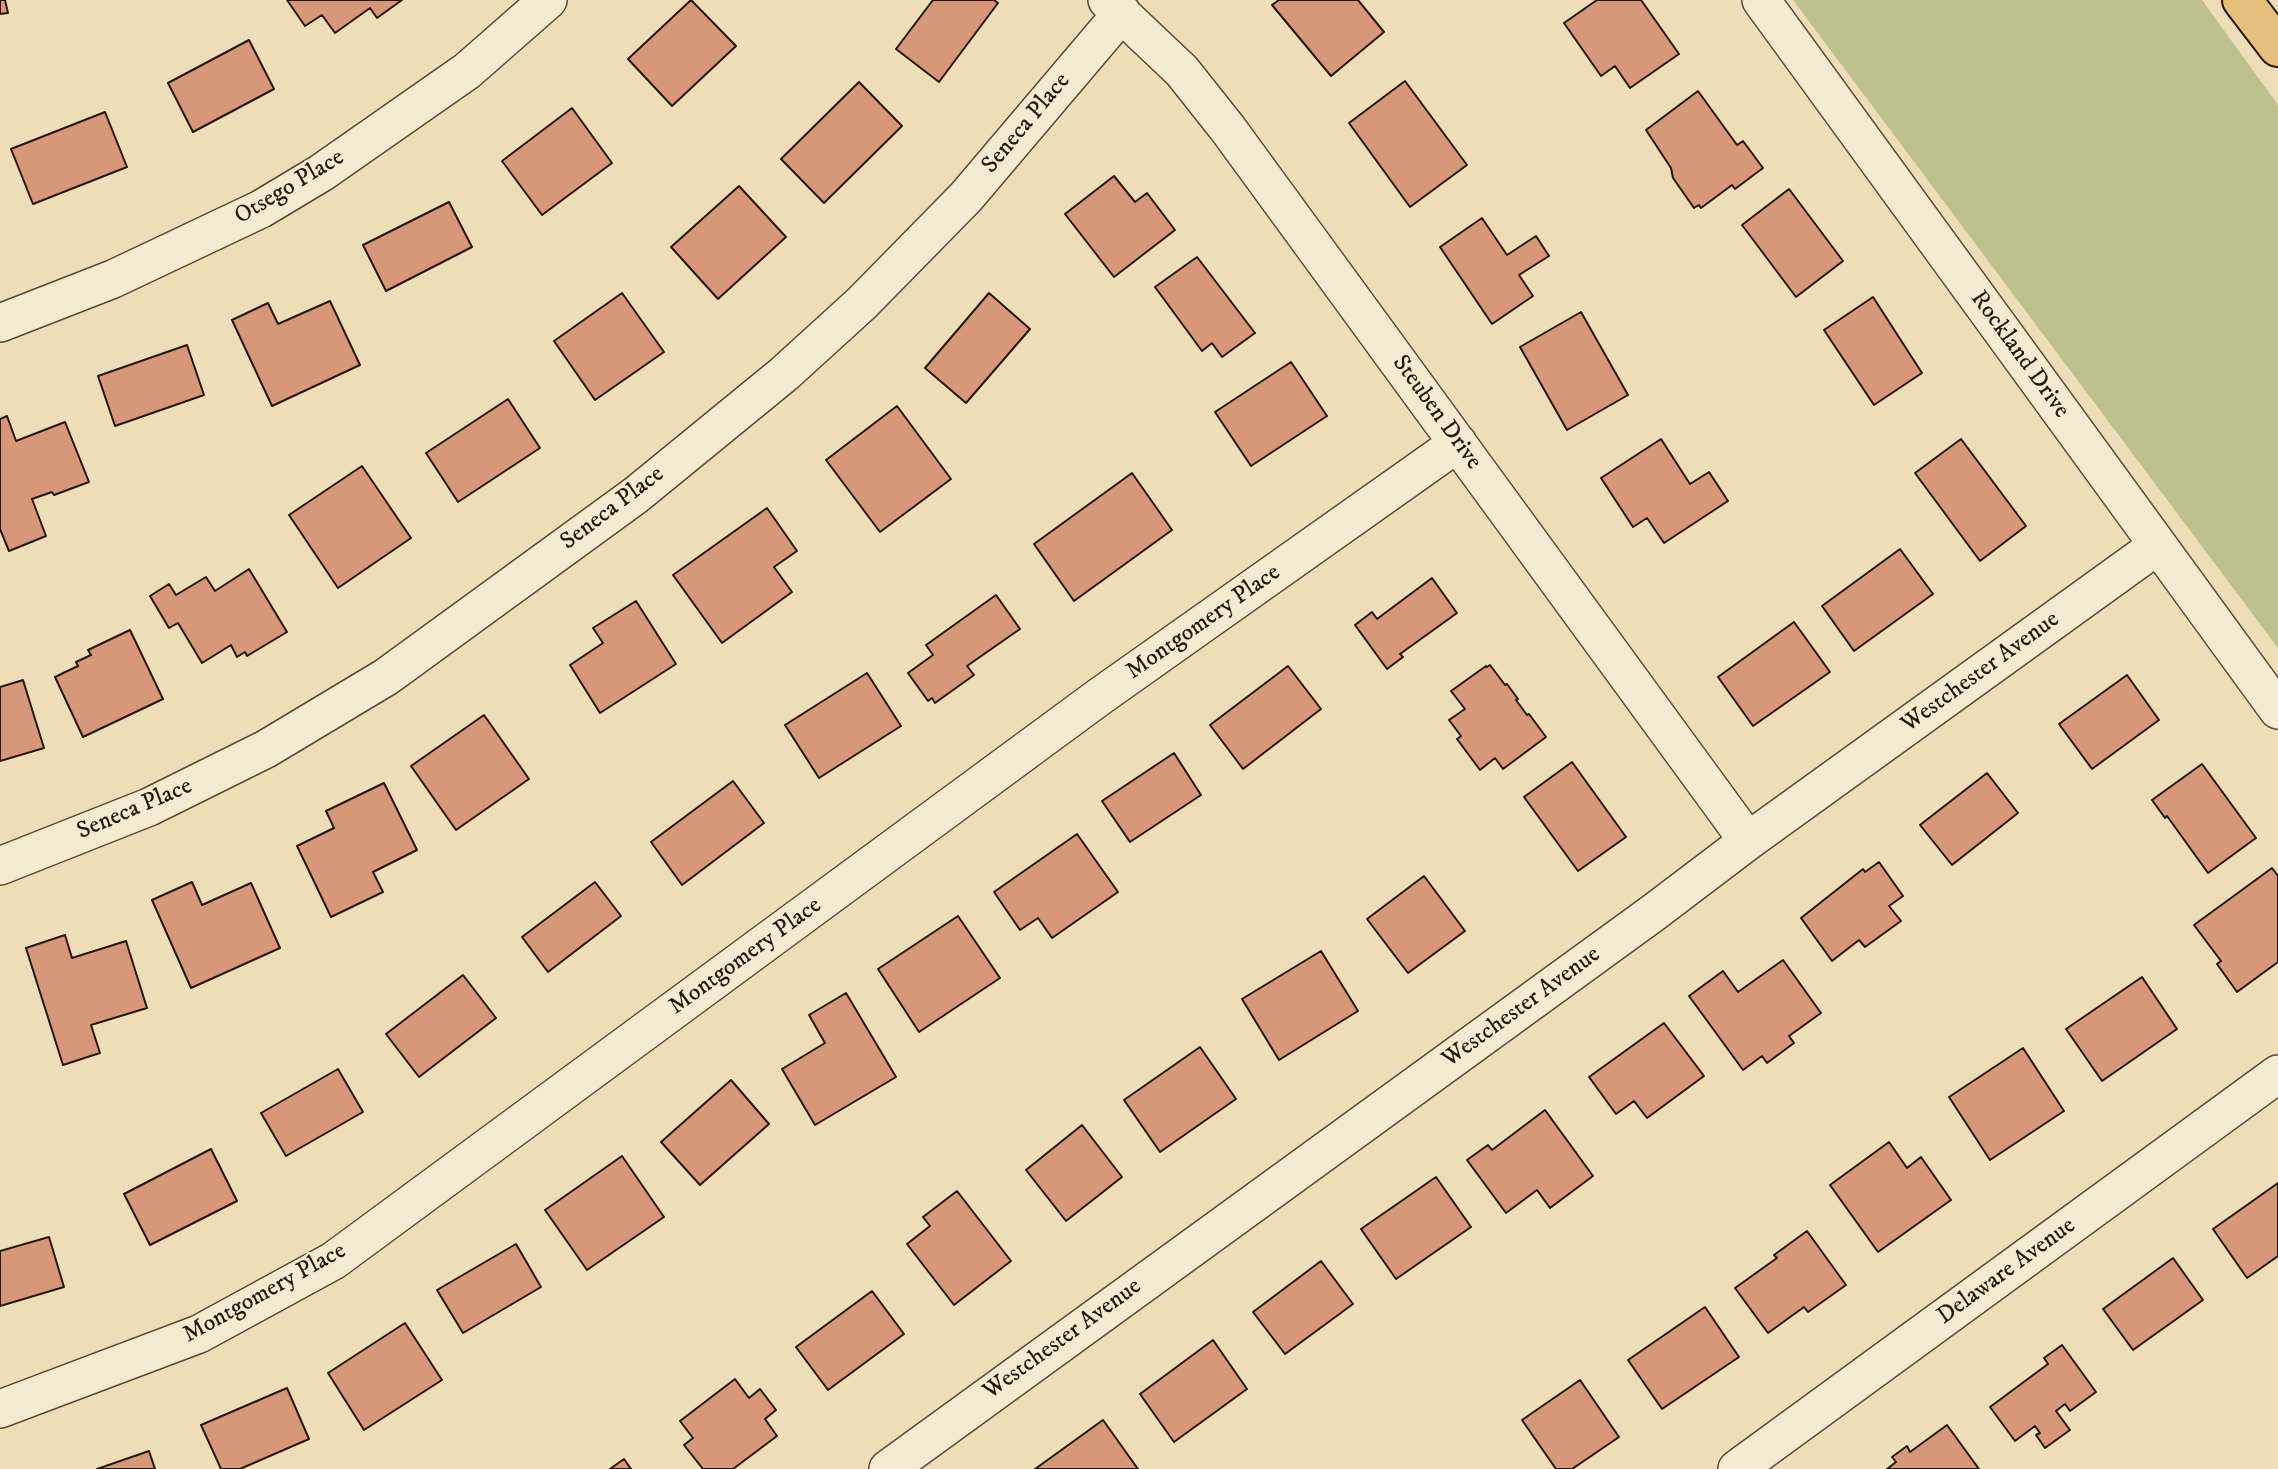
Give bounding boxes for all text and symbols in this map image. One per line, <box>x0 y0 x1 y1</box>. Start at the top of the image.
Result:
street label: Seneca Place <box>977 68 1077 180</box>
street label: Otsego Place <box>230 144 350 232</box>
street label: Rockland Drive <box>1963 286 2075 424</box>
street label: Steuben Drive <box>1385 350 1487 476</box>
street label: Seneca Place <box>556 461 670 557</box>
street label: Montgomery Place <box>1121 559 1287 687</box>
street label: Westchester Avenue <box>1896 606 2066 740</box>
street label: Seneca Place <box>73 773 197 847</box>
street label: Montgomery Place <box>664 892 828 1022</box>
street label: Westchester Avenue <box>1437 941 1607 1075</box>
street label: Delaware Avenue <box>1932 1212 2082 1332</box>
street label: Montgomery Place <box>179 1237 351 1351</box>
street label: Westchester Avenue <box>978 1273 1148 1407</box>

